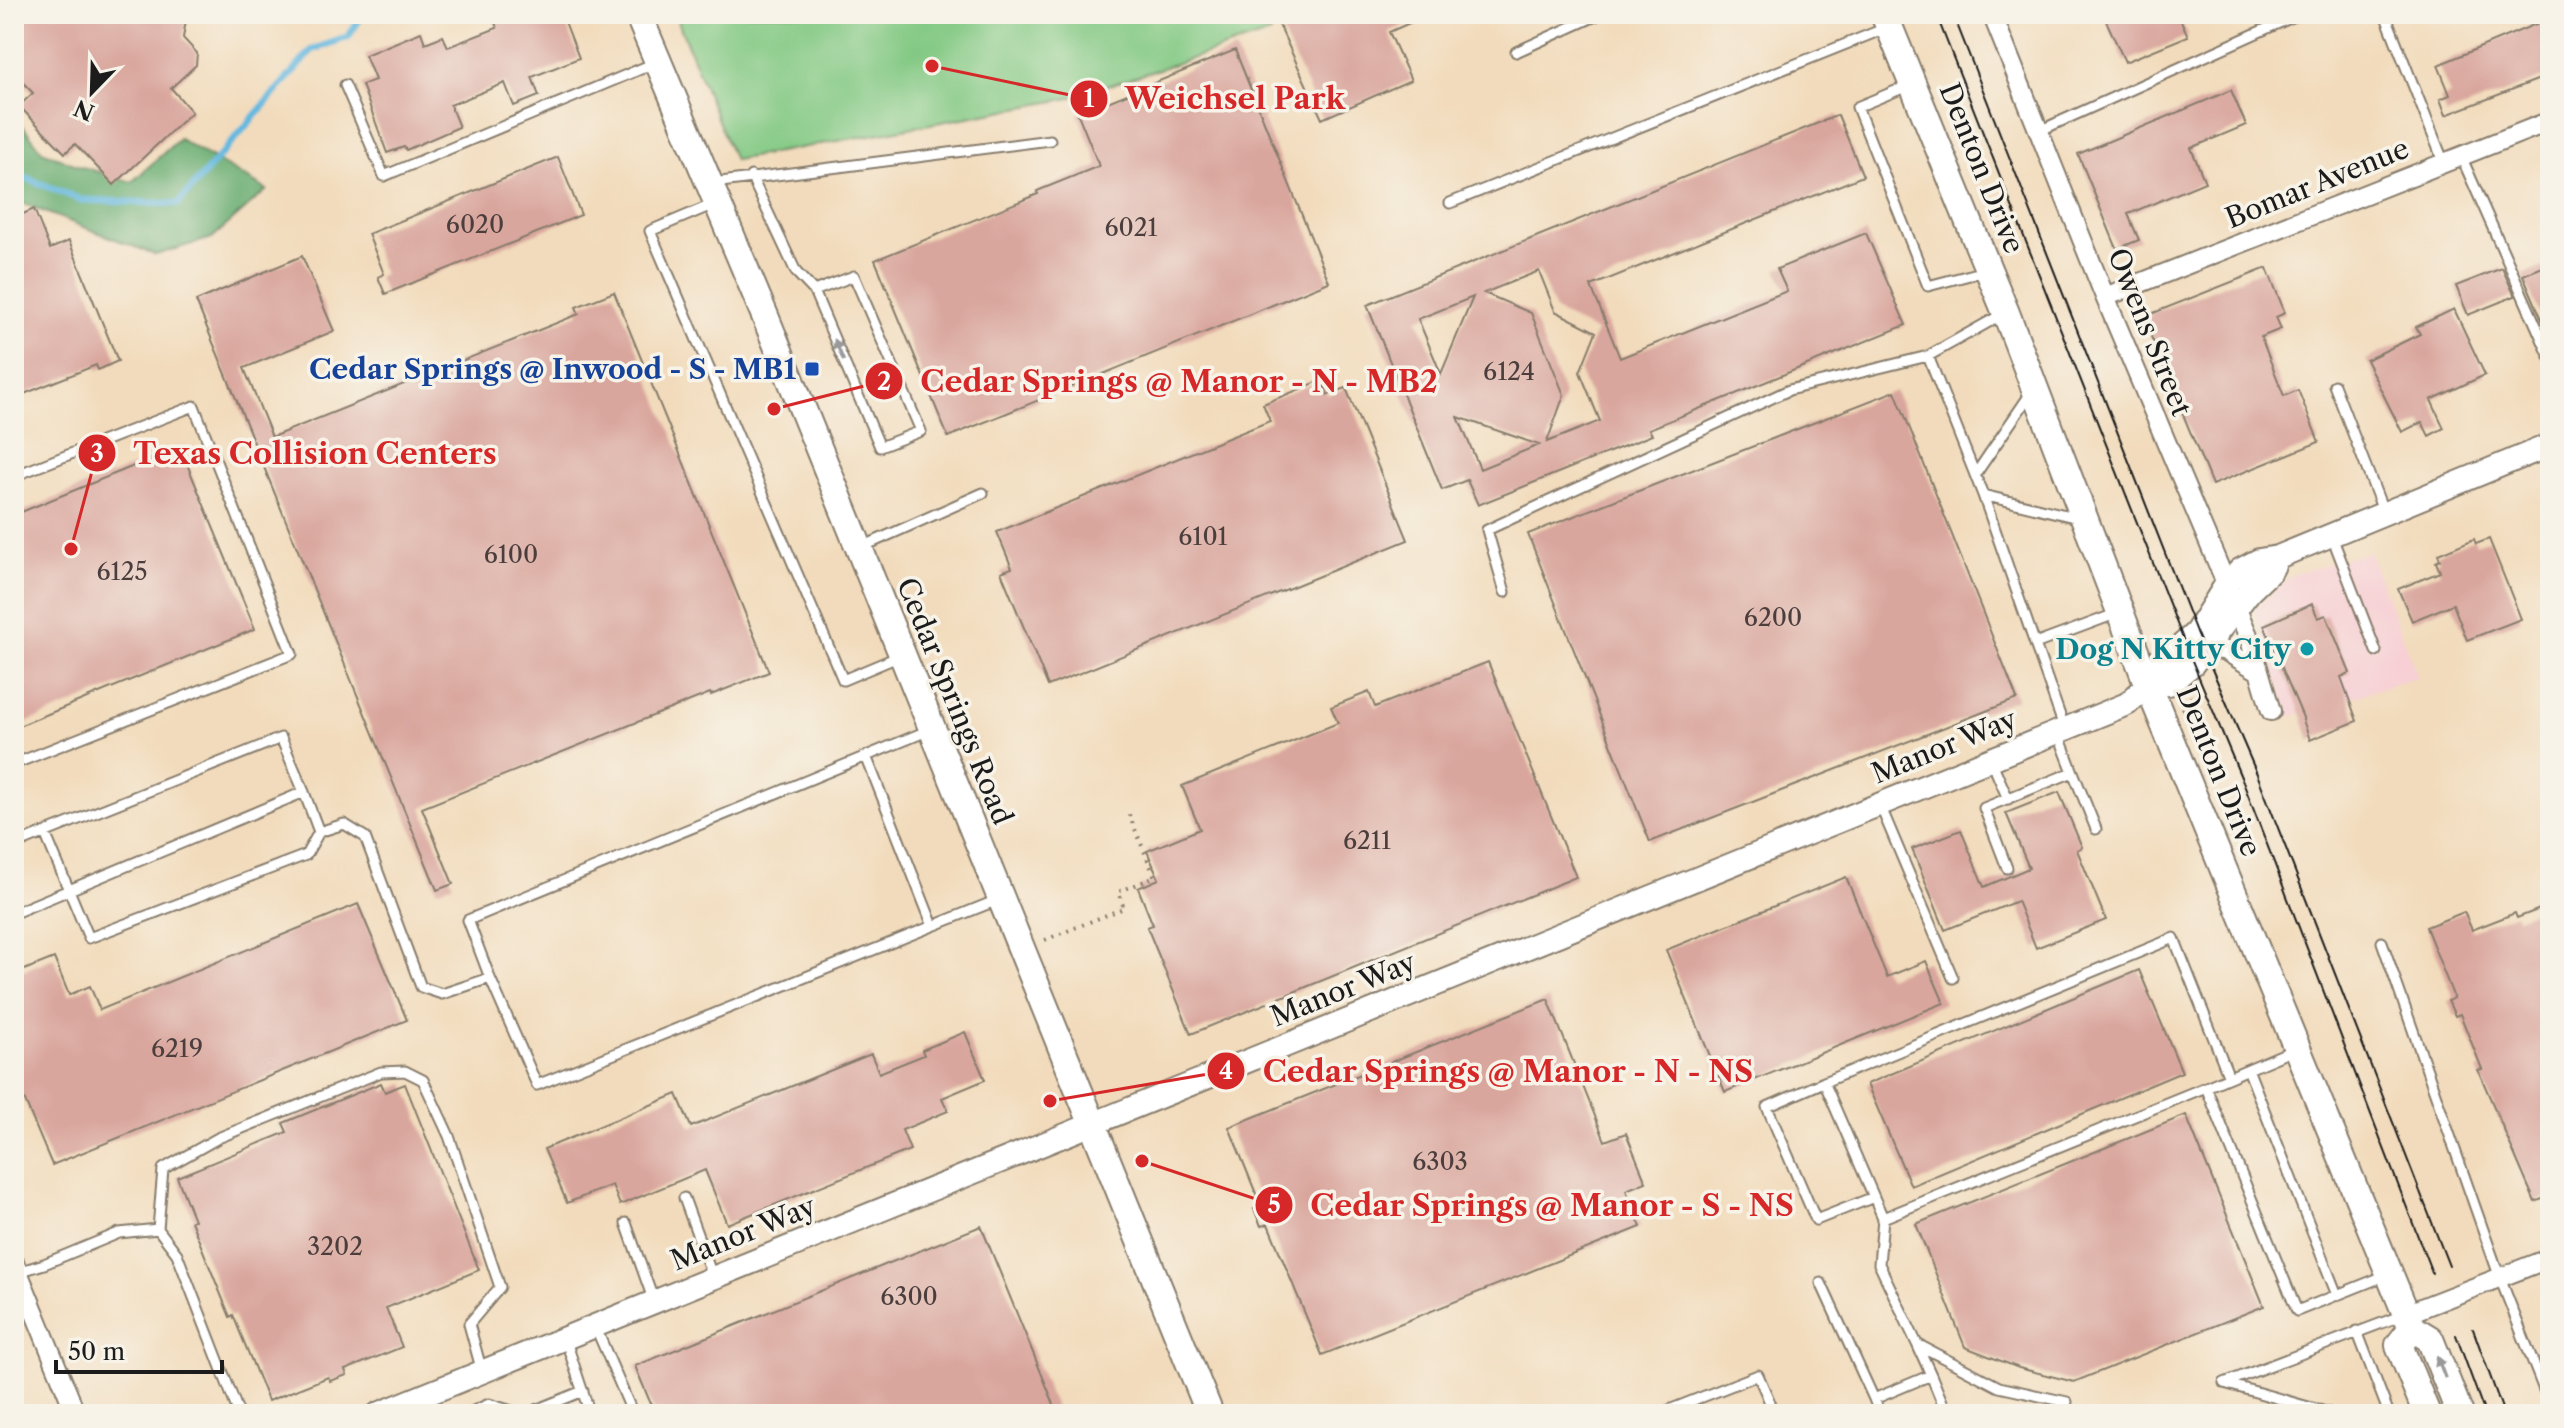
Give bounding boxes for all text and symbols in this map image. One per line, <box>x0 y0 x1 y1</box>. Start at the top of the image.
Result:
north arrow <box>52 52 132 132</box>
callout: Weichsel Park <box>1069 72 1361 126</box>
street label: Denton Drive <box>1932 78 2032 258</box>
text: Weichsel Park <box>1124 80 1347 117</box>
text: 1 <box>1084 84 1095 113</box>
text: N <box>70 94 98 126</box>
street label: Bomar Avenue <box>2220 131 2414 235</box>
house number: 6020 <box>446 210 504 239</box>
house number: 6021 <box>1104 213 1158 242</box>
street label: Owens Street <box>2101 243 2199 421</box>
one-way arrow <box>832 338 845 362</box>
place label: Cedar Springs @ Inwood - S - MB1 <box>309 352 796 386</box>
callout: Cedar Springs @ Manor - N - MB2 <box>864 354 1454 408</box>
house number: 6124 <box>1483 357 1535 386</box>
marker: Cedar Springs @ Inwood - S - MB1 <box>803 360 821 378</box>
text: Cedar Springs @ Manor - N - MB2 <box>920 363 1438 400</box>
text: 2 <box>877 367 891 396</box>
callout: Texas Collision Centers <box>77 426 513 480</box>
text: Texas Collision Centers <box>133 435 497 472</box>
text: 3 <box>90 439 104 468</box>
house number: 6101 <box>1178 522 1228 551</box>
house number: 6100 <box>484 540 538 569</box>
house number: 6125 <box>97 557 147 586</box>
street label: Cedar Springs Road <box>890 573 1020 829</box>
house number: 6200 <box>1744 603 1802 632</box>
place label: Dog N Kitty City <box>2055 632 2292 666</box>
marker: Dog N Kitty City <box>2298 640 2316 658</box>
street label: Denton Drive <box>2169 681 2269 861</box>
street label: Manor Way <box>1867 701 2022 790</box>
house number: 6211 <box>1343 826 1391 855</box>
street label: Manor Way <box>1266 944 1421 1033</box>
house number: 6219 <box>151 1034 203 1063</box>
callout: Cedar Springs @ Manor - N - NS <box>1206 1044 1770 1098</box>
text: Cedar Springs @ Manor - N - NS <box>1263 1053 1753 1090</box>
text: 4 <box>1219 1056 1233 1085</box>
house number: 6303 <box>1412 1147 1468 1176</box>
callout: Cedar Springs @ Manor - S - NS <box>1254 1178 1810 1232</box>
text: Cedar Springs @ Manor - S - NS <box>1310 1187 1794 1224</box>
street label: Manor Way <box>666 1188 821 1277</box>
text: 5 <box>1267 1190 1281 1219</box>
house number: 3202 <box>307 1232 363 1261</box>
house number: 6300 <box>880 1282 938 1311</box>
scale bar <box>56 1324 222 1374</box>
text: 50 m <box>68 1337 125 1366</box>
one-way arrow <box>2434 1355 2447 1379</box>

